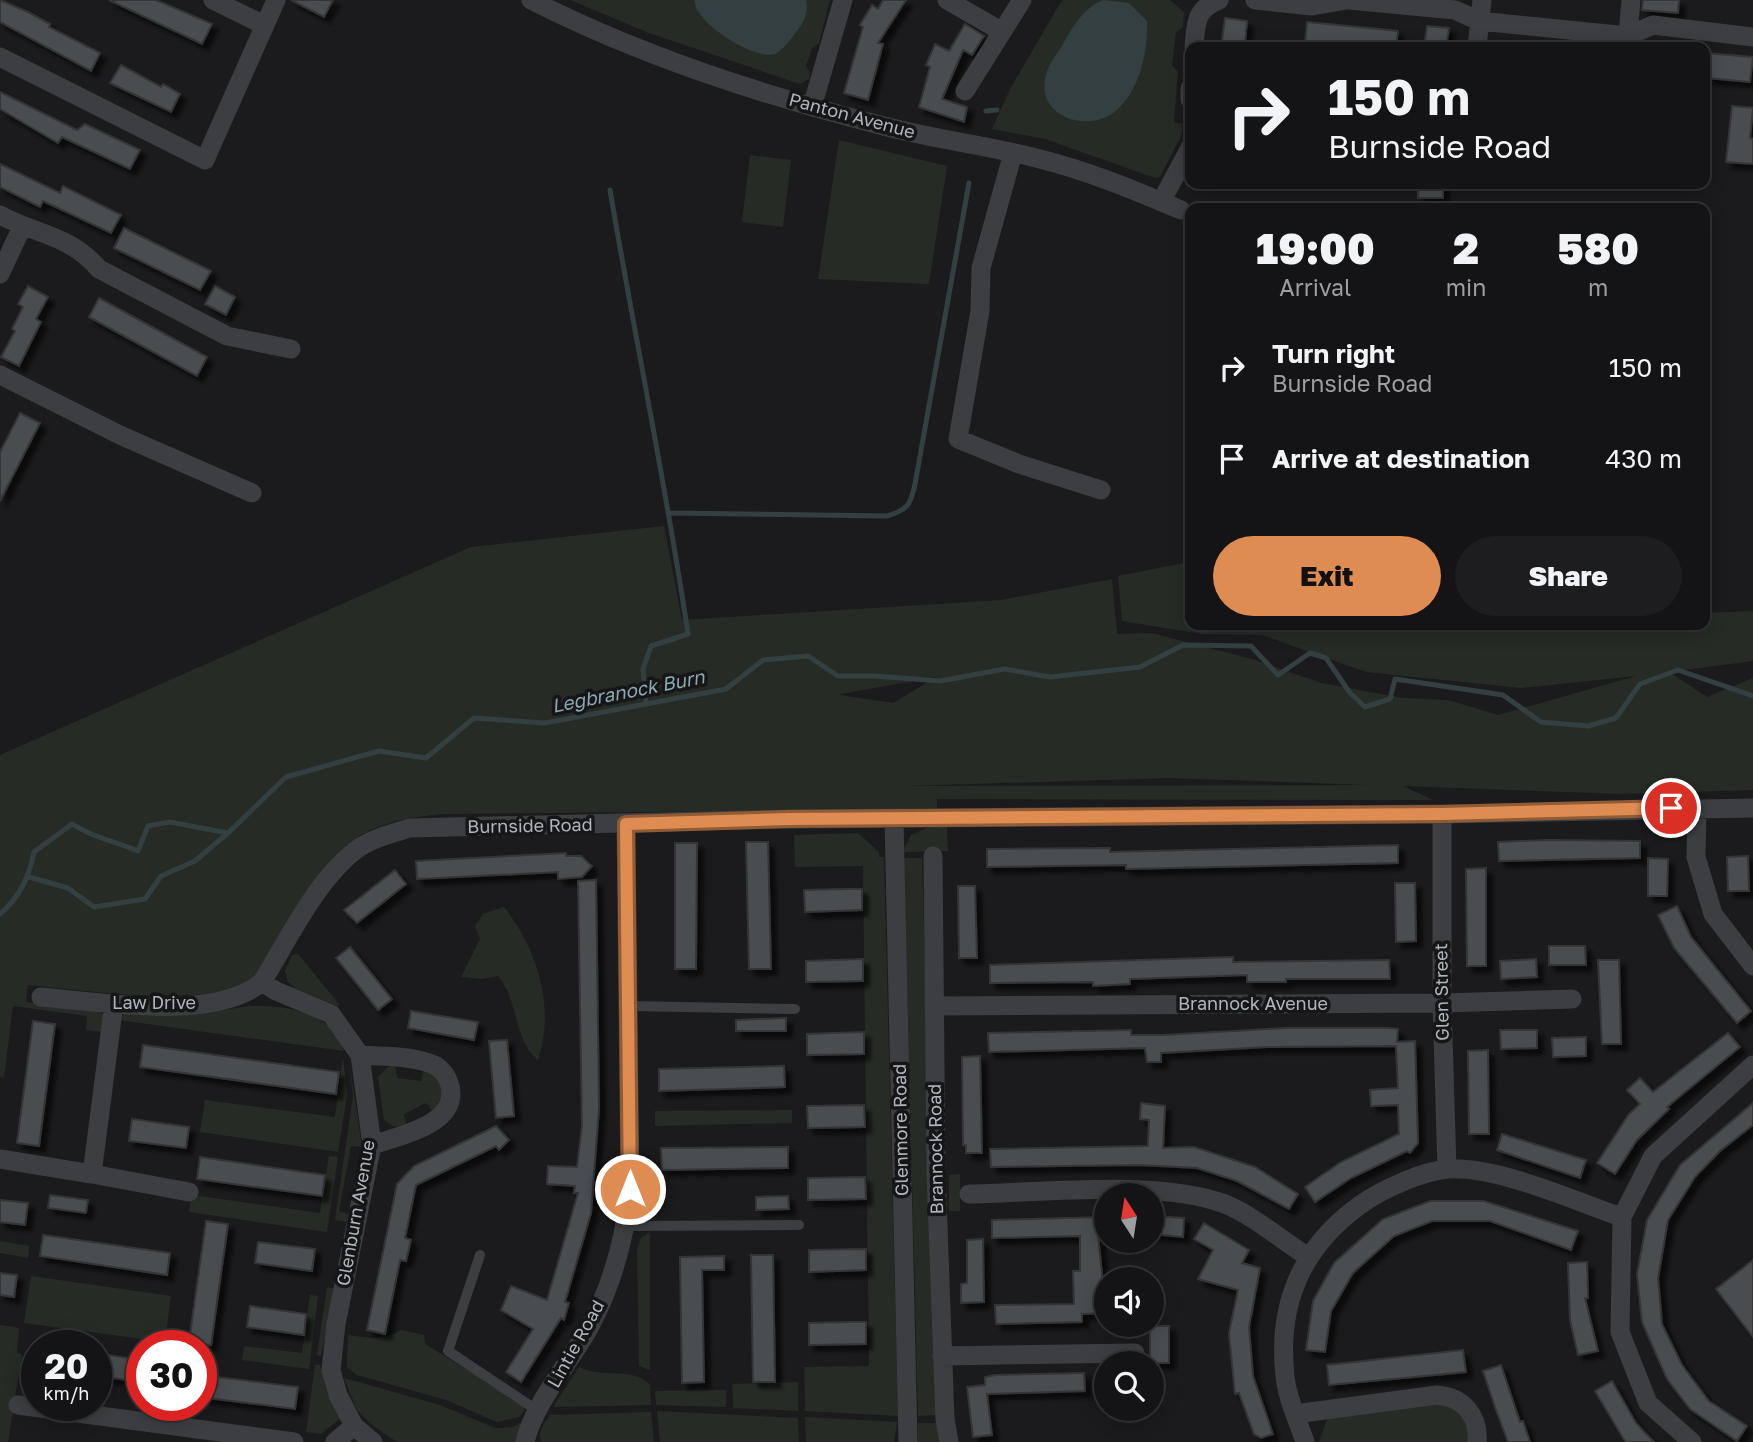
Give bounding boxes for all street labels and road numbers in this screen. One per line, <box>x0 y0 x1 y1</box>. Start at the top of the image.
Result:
street label: Panton Avenue <box>787 88 918 142</box>
street label: Burnside Road <box>467 813 593 837</box>
street label: Glen Street <box>1429 943 1453 1041</box>
street label: Law Drive <box>112 991 196 1013</box>
street label: Brannock Avenue <box>1178 992 1328 1014</box>
street label: Glenmore Road <box>888 1064 912 1196</box>
street label: Brannock Road <box>923 1084 947 1214</box>
street label: Glenburn Avenue <box>331 1138 379 1288</box>
street label: Lintie Road <box>542 1296 608 1391</box>

